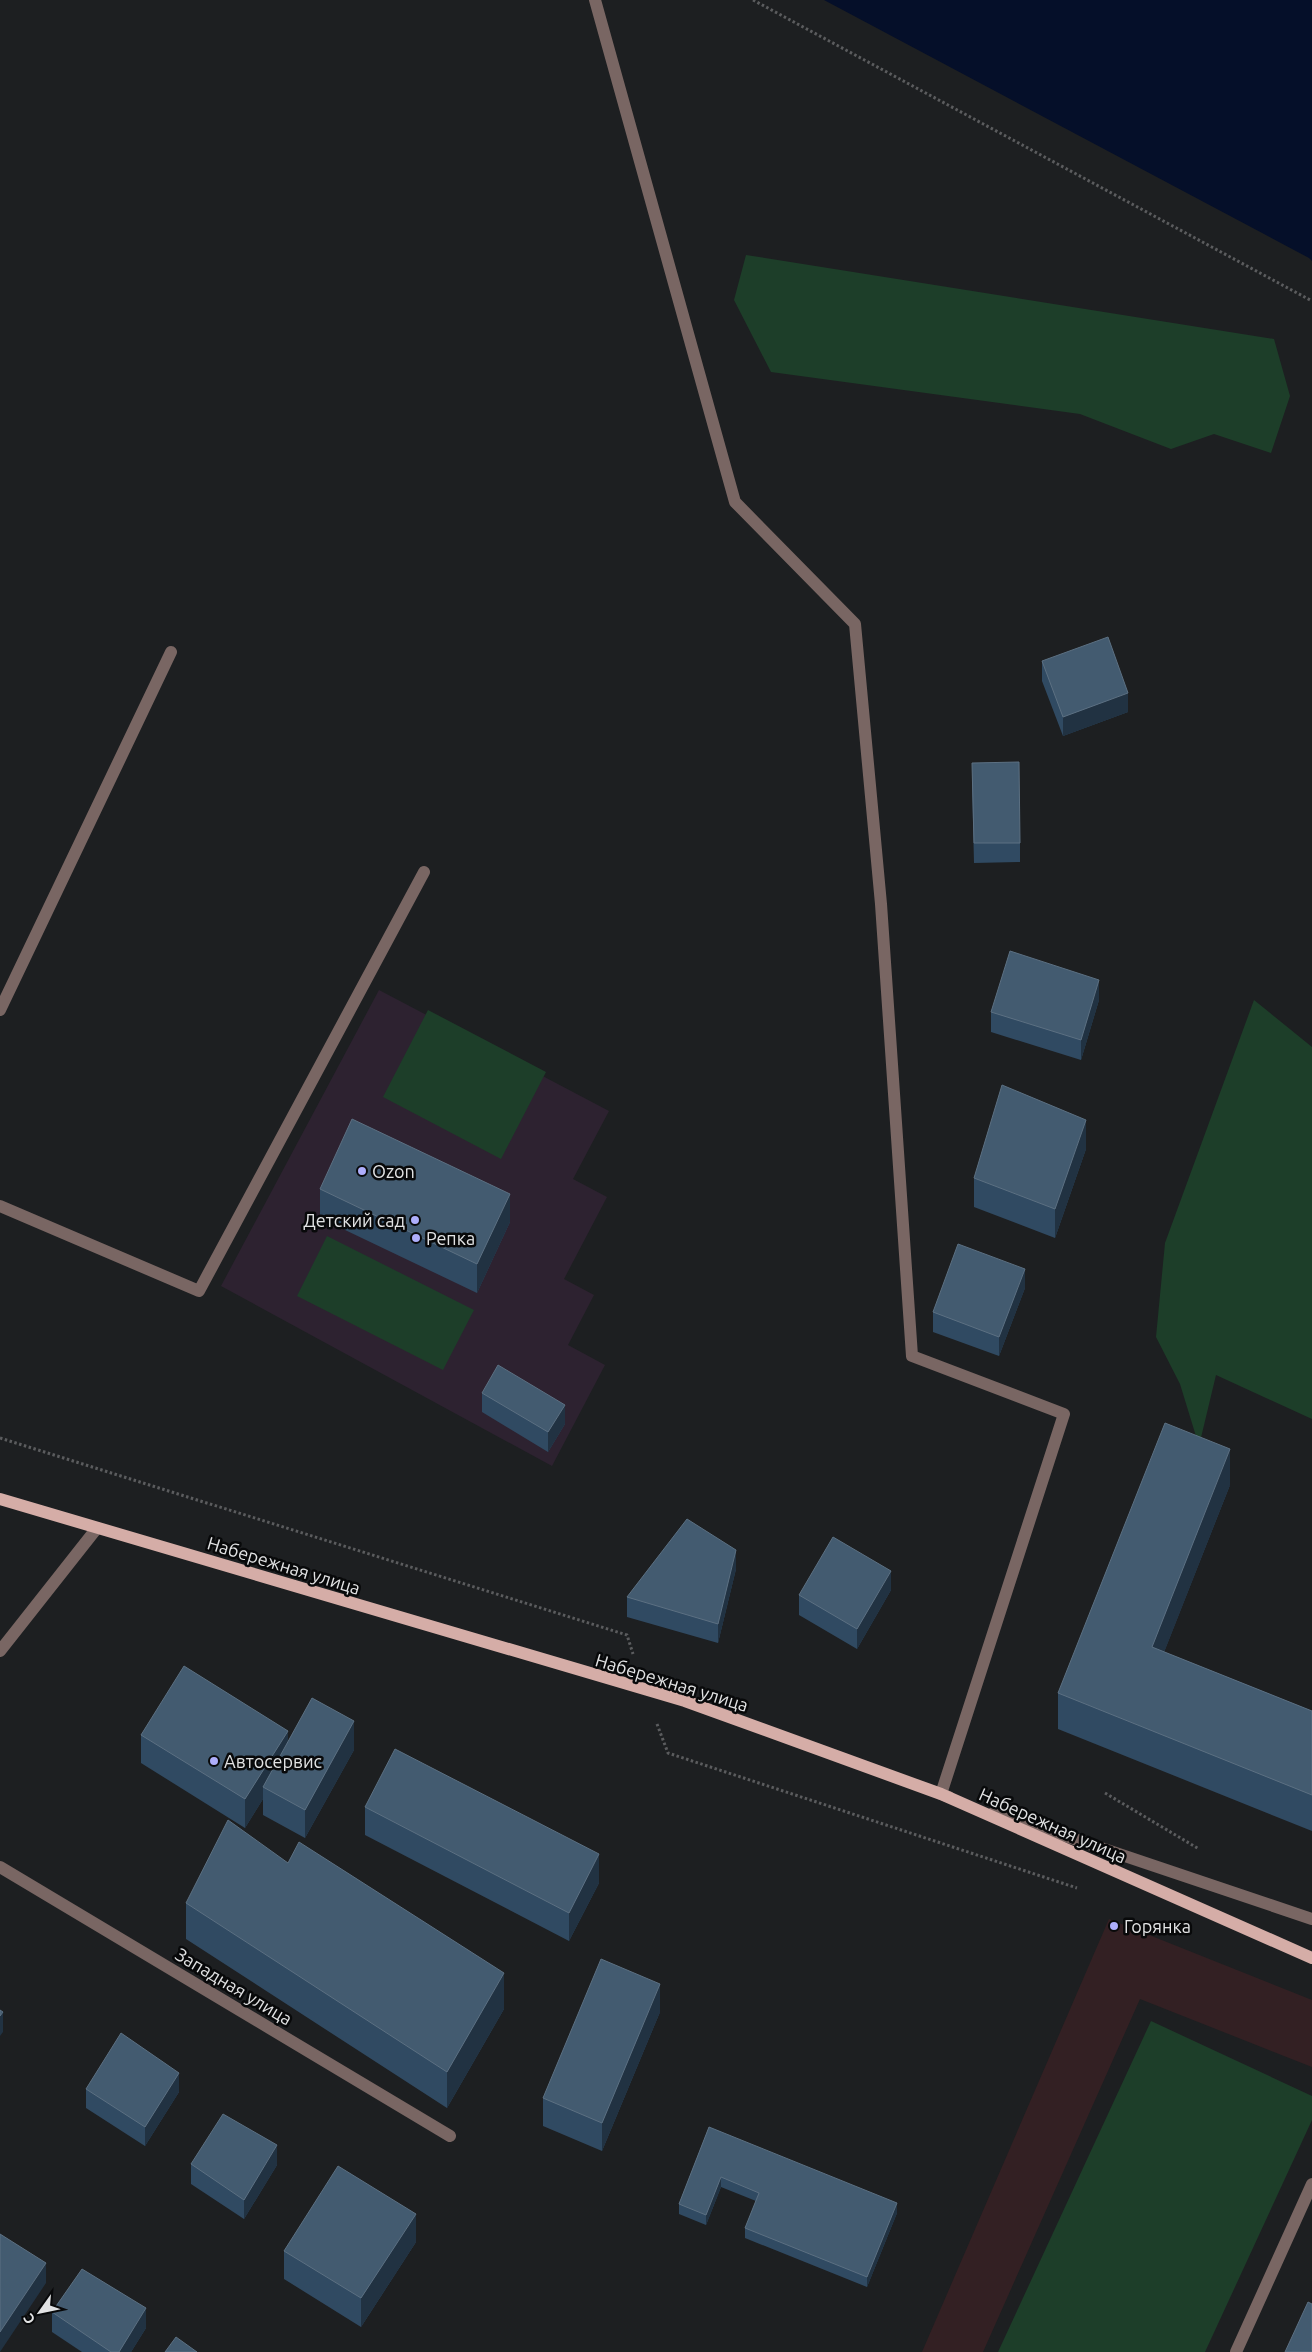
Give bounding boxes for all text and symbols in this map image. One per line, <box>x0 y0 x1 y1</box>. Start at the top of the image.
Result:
place label: Ozon <box>372 1161 415 1181</box>
marker: Ozon <box>356 1165 368 1177</box>
place label: Детский сад <box>303 1210 405 1230</box>
marker: Детский сад <box>409 1214 421 1226</box>
place label: Репка <box>426 1228 475 1248</box>
marker: Репка <box>410 1232 422 1244</box>
street label: Набережная улица <box>205 1532 363 1598</box>
street label: Набережная улица <box>593 1649 751 1715</box>
place label: Автосервис <box>224 1751 322 1771</box>
marker: Автосервис <box>208 1755 220 1767</box>
street label: Набережная улица <box>976 1784 1130 1866</box>
place label: Горянка <box>1124 1916 1191 1936</box>
marker: Горянка <box>1108 1920 1120 1932</box>
street label: Западная улица <box>172 1943 296 2029</box>
north arrow <box>15 2287 65 2337</box>
text: С <box>20 2311 38 2327</box>

